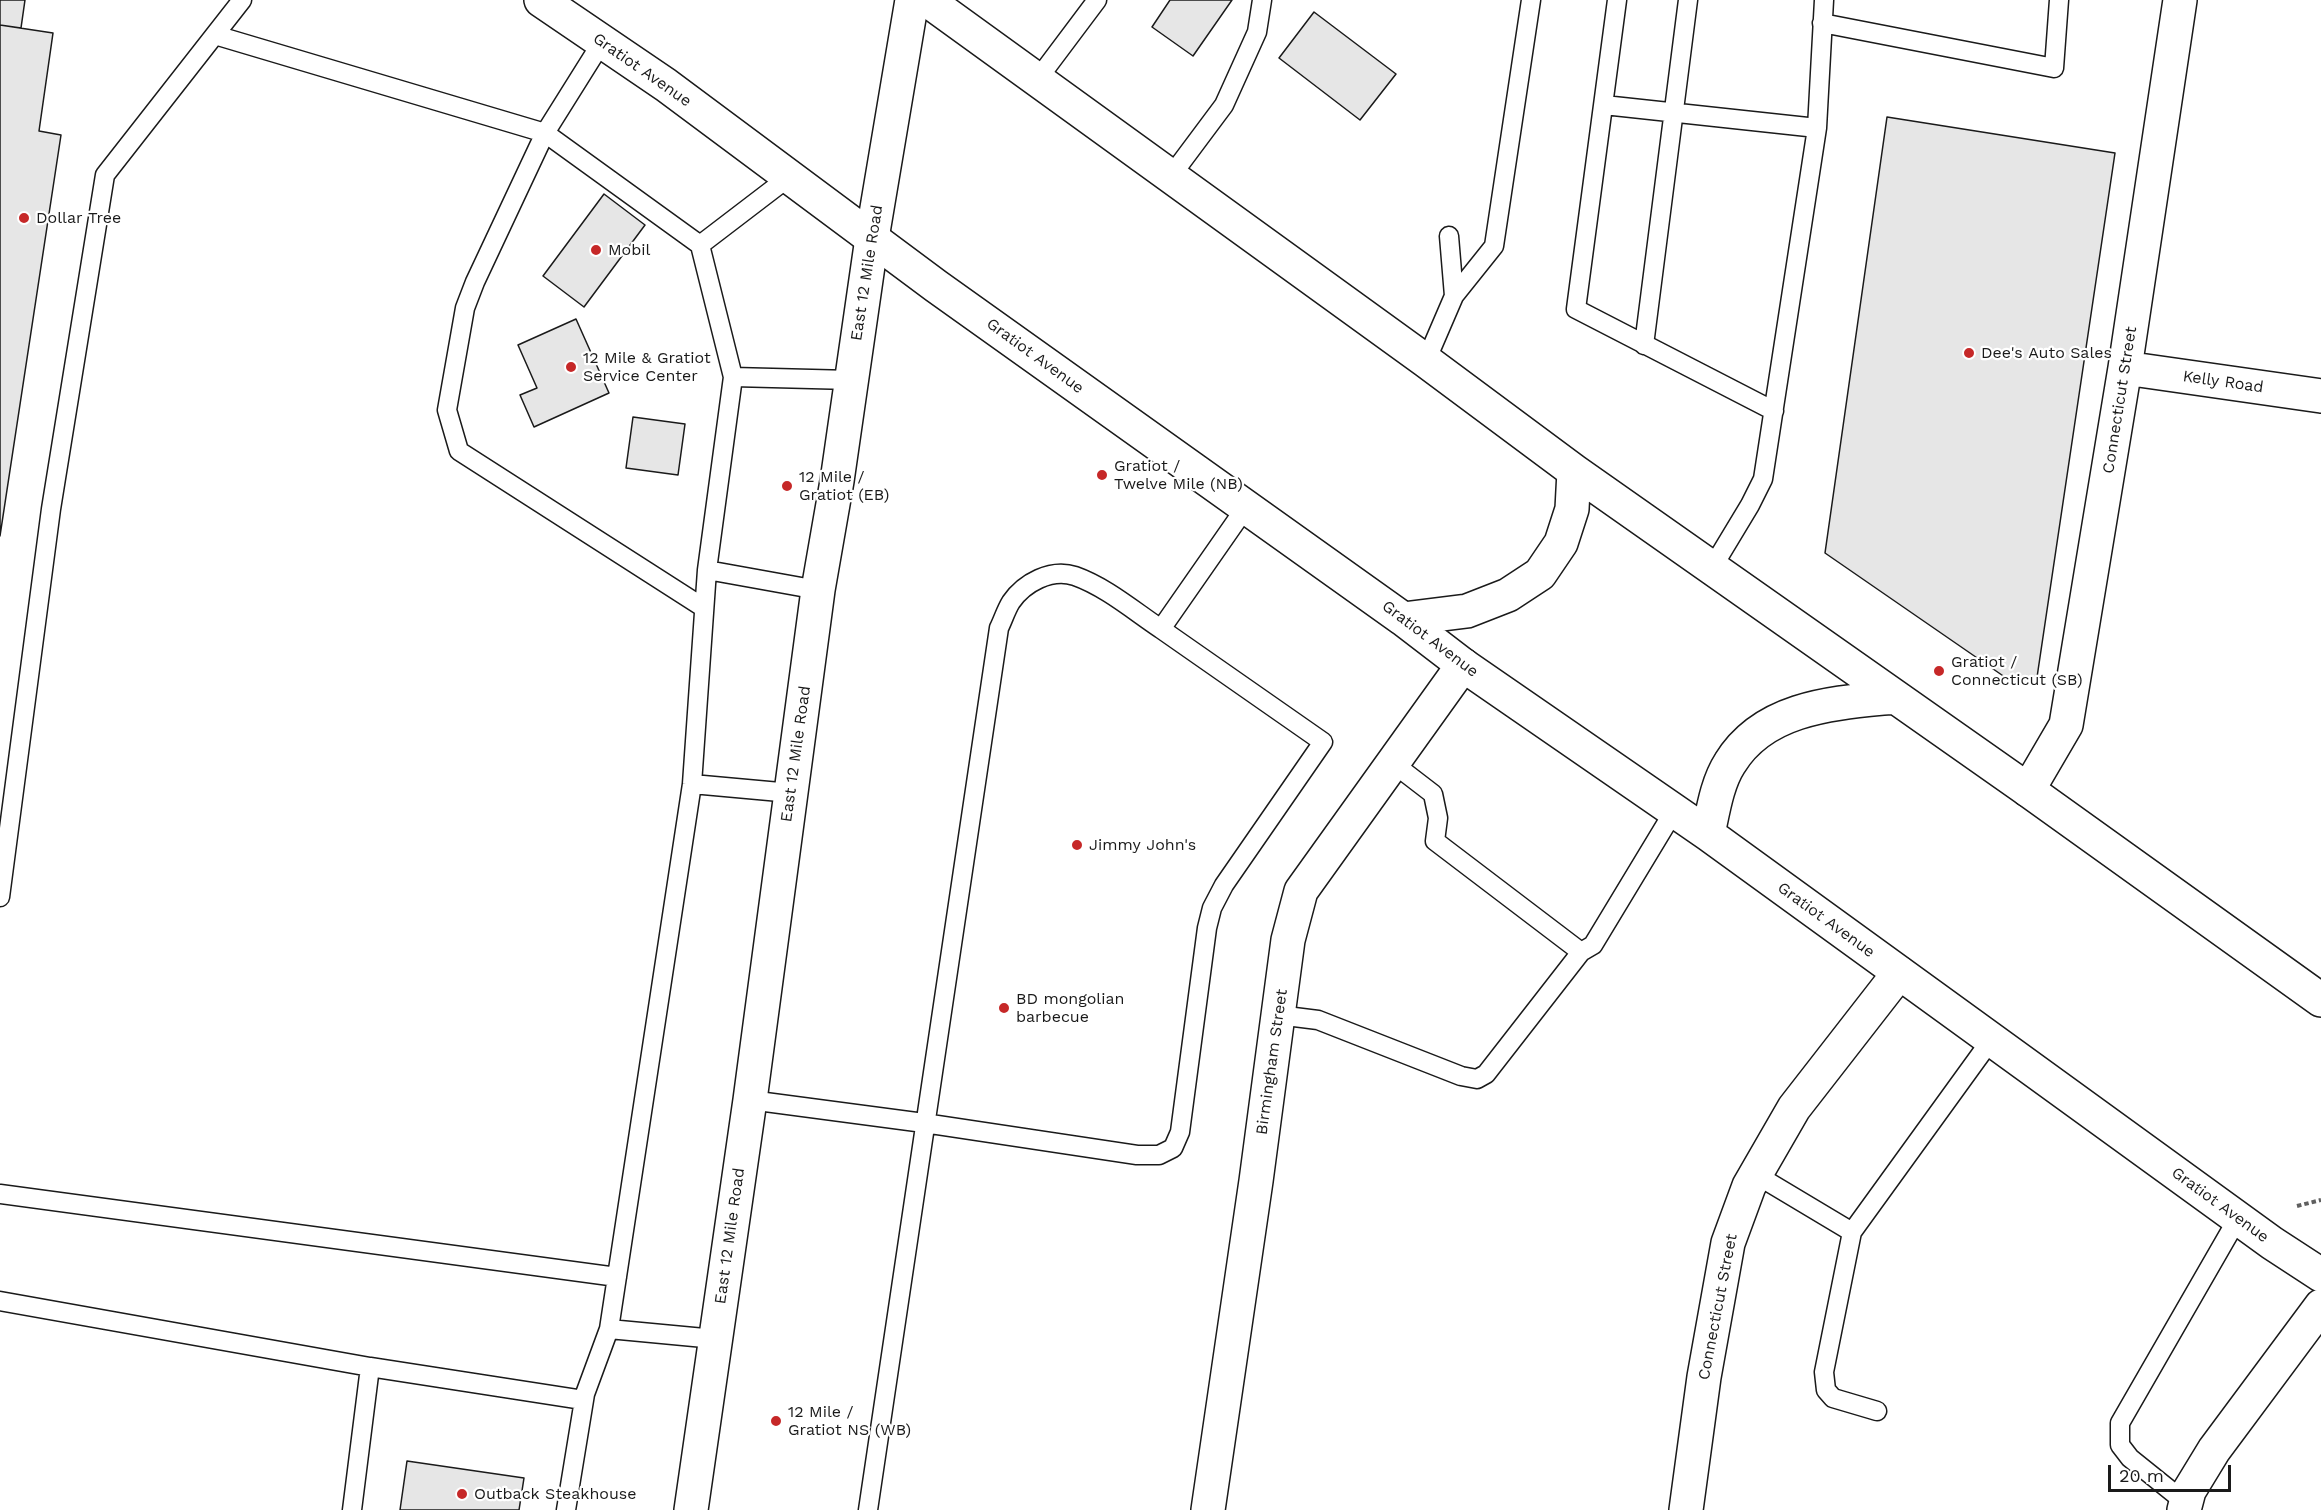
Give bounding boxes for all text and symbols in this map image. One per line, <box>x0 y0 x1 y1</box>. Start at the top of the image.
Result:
street label: Gratiot Avenue <box>589 29 695 111</box>
street label: East 12 Mile Road <box>847 204 887 342</box>
place label: Dollar Tree <box>36 208 121 228</box>
marker: Dollar Tree <box>17 211 31 225</box>
place label: Mobil <box>608 240 650 260</box>
marker: Mobil <box>589 243 603 257</box>
street label: Gratiot Avenue <box>983 314 1087 398</box>
street label: Connecticut Street <box>2099 325 2141 475</box>
place label: Dee's Auto Sales <box>1981 343 2112 363</box>
marker: Dee's Auto Sales <box>1962 346 1976 360</box>
place label: 12 Mile & Gratiot Service Center <box>583 348 711 386</box>
marker: 12 Mile & Gratiot Service Center <box>564 360 578 374</box>
street label: Kelly Road <box>2181 367 2265 397</box>
place label: Gratiot / Twelve Mile (NB) <box>1114 456 1243 494</box>
place label: 12 Mile / Gratiot (EB) <box>799 467 889 505</box>
marker: Gratiot / Twelve Mile (NB) <box>1095 468 1109 482</box>
marker: 12 Mile / Gratiot (EB) <box>780 479 794 493</box>
street label: Gratiot Avenue <box>1378 596 1482 682</box>
place label: Gratiot / Connecticut (SB) <box>1951 652 2082 690</box>
marker: Gratiot / Connecticut (SB) <box>1932 664 1946 678</box>
street label: East 12 Mile Road <box>777 685 815 823</box>
place label: Jimmy John's <box>1089 835 1196 855</box>
marker: Jimmy John's <box>1070 838 1084 852</box>
street label: Gratiot Avenue <box>1774 878 1878 962</box>
street label: Birmingham Street <box>1252 988 1292 1136</box>
place label: BD mongolian barbecue <box>1016 989 1124 1027</box>
marker: BD mongolian barbecue <box>997 1001 1011 1015</box>
street label: Gratiot Avenue <box>2168 1163 2272 1247</box>
street label: East 12 Mile Road <box>711 1167 749 1305</box>
street label: Connecticut Street <box>1694 1232 1742 1382</box>
place label: 12 Mile / Gratiot NS (WB) <box>788 1402 911 1440</box>
marker: 12 Mile / Gratiot NS (WB) <box>769 1414 783 1428</box>
scale bar <box>2111 1453 2234 1491</box>
text: 20 m <box>2119 1465 2164 1486</box>
place label: Outback Steakhouse <box>474 1484 636 1504</box>
marker: Outback Steakhouse <box>455 1487 469 1501</box>

